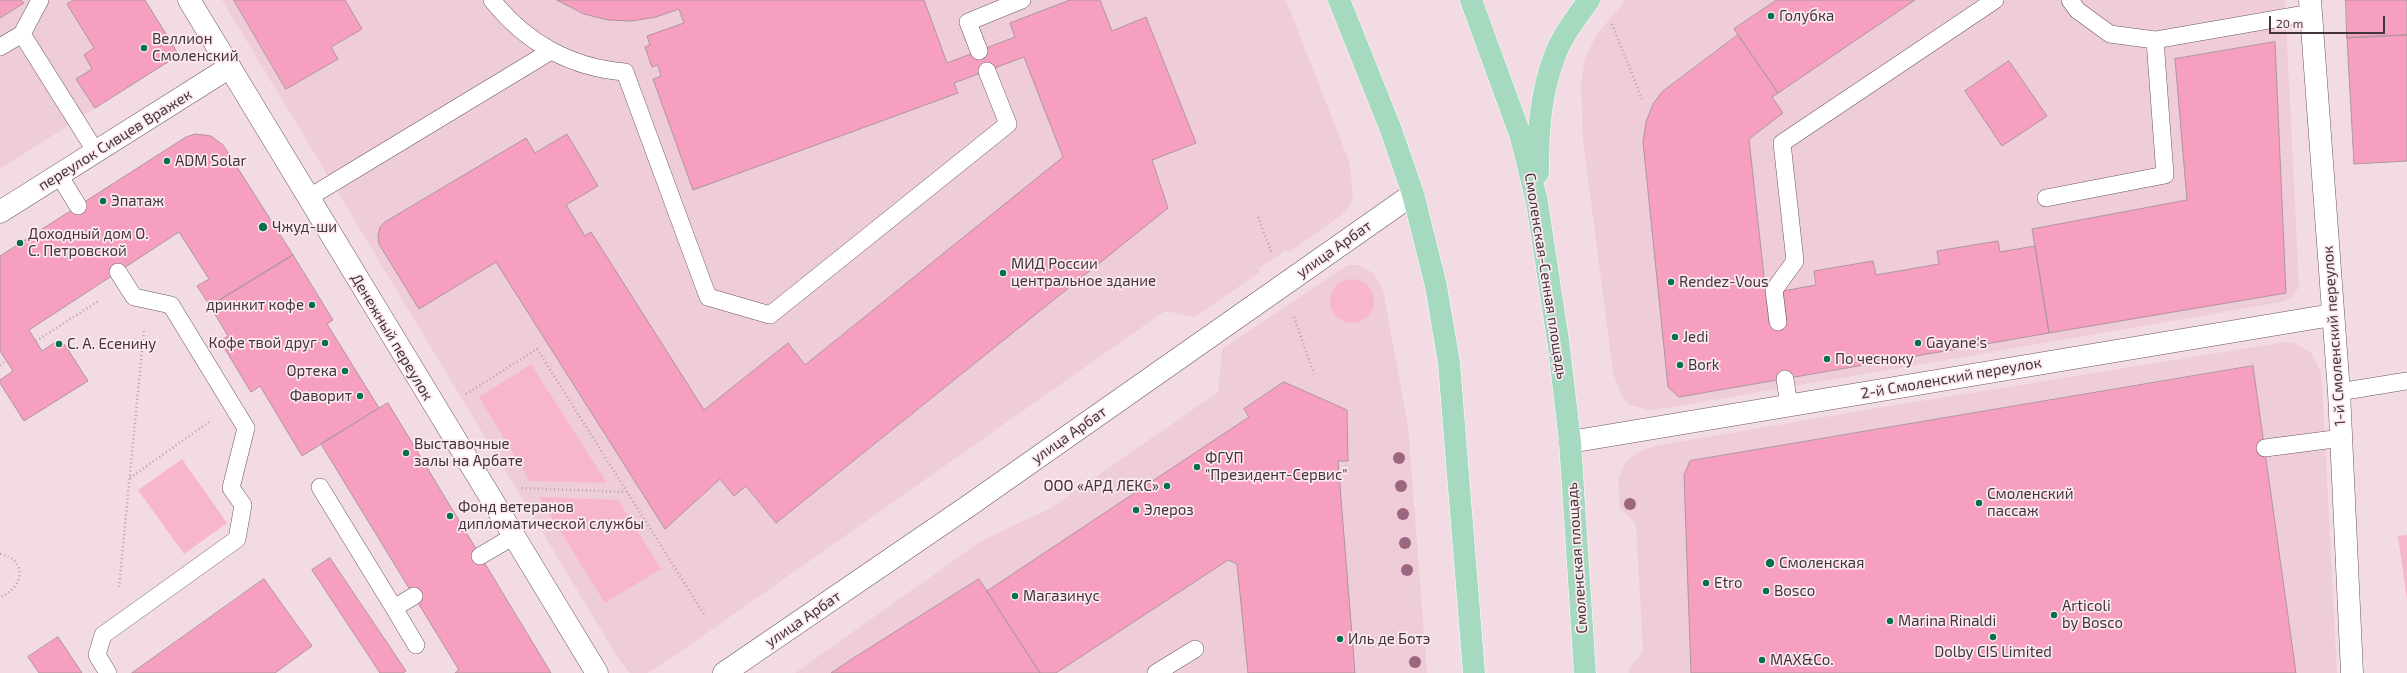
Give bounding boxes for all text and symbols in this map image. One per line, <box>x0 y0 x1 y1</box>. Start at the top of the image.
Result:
place label: Голубка <box>1779 7 1834 25</box>
scale bar <box>2271 8 2387 34</box>
marker: Голубка <box>1766 11 1776 21</box>
text: 20 m <box>2276 16 2303 30</box>
place label: Веллион Смоленский <box>152 30 238 65</box>
marker: Веллион Смоленский <box>139 43 149 53</box>
street label: переулок Сивцев Вражек <box>35 85 195 195</box>
place label: ADM Solar <box>175 152 246 170</box>
marker: ADM Solar <box>162 156 172 166</box>
street label: Смоленская-Сенная площадь <box>1521 172 1571 380</box>
place label: Эпатаж <box>111 192 164 210</box>
marker: Эпатаж <box>98 196 108 206</box>
street label: улица Арбат <box>1293 217 1375 281</box>
place label: Чжуд-ши <box>272 218 337 236</box>
marker: Чжуд-ши <box>257 221 269 233</box>
place label: Доходный дом О. С. Петровской <box>28 225 149 260</box>
marker: Доходный дом О. С. Петровской <box>15 238 25 248</box>
street label: 1-й Смоленский переулок <box>2319 245 2349 427</box>
place label: МИД России центральное здание <box>1011 255 1156 290</box>
marker: МИД России центральное здание <box>998 268 1008 278</box>
street label: Денежный переулок <box>347 270 437 404</box>
place label: Rendez-Vous <box>1679 273 1769 291</box>
marker: Rendez-Vous <box>1666 277 1676 287</box>
place label: дринкит кофе <box>206 296 304 314</box>
marker: дринкит кофе <box>307 300 317 310</box>
place label: Jedi <box>1683 328 1708 346</box>
marker: Jedi <box>1670 332 1680 342</box>
place label: Кофе твой друг <box>209 334 317 352</box>
place label: Gayane's <box>1926 334 1987 352</box>
place label: С. А. Есенину <box>67 335 156 353</box>
marker: Кофе твой друг <box>320 338 330 348</box>
marker: Gayane's <box>1913 338 1923 348</box>
marker: С. А. Есенину <box>54 339 64 349</box>
place label: По чесноку <box>1835 350 1914 368</box>
street label: 2-й Смоленский переулок <box>1859 353 2043 403</box>
marker: По чесноку <box>1822 354 1832 364</box>
place label: Bork <box>1688 356 1719 374</box>
marker: Bork <box>1675 360 1685 370</box>
place label: Ортека <box>287 362 337 380</box>
marker: Ортека <box>340 366 350 376</box>
place label: Фаворит <box>290 387 352 405</box>
marker: Фаворит <box>355 391 365 401</box>
street label: улица Арбат <box>1028 403 1110 467</box>
place label: Выставочные залы на Арбате <box>414 435 523 470</box>
marker: Выставочные залы на Арбате <box>401 448 411 458</box>
place label: ФГУП "Президент-Сервис" <box>1205 449 1348 484</box>
marker: ФГУП "Президент-Сервис" <box>1192 462 1202 472</box>
place label: ООО «АРД ЛЕКС» <box>1044 477 1159 495</box>
marker: ООО «АРД ЛЕКС» <box>1162 481 1172 491</box>
street label: Смоленская площадь <box>1563 482 1591 634</box>
place label: Смоленский пассаж <box>1987 485 2073 520</box>
place label: Фонд ветеранов дипломатической службы <box>458 498 644 533</box>
marker: Смоленский пассаж <box>1974 498 1984 508</box>
place label: Элероз <box>1144 501 1194 519</box>
marker: Элероз <box>1131 505 1141 515</box>
marker: Фонд ветеранов дипломатической службы <box>445 511 455 521</box>
place label: Смоленская <box>1779 554 1864 572</box>
marker: Смоленская <box>1764 557 1776 569</box>
place label: Etro <box>1714 574 1742 592</box>
marker: Etro <box>1701 578 1711 588</box>
place label: Bosco <box>1774 582 1815 600</box>
marker: Bosco <box>1761 586 1771 596</box>
street label: улица Арбат <box>762 587 844 651</box>
place label: Магазинус <box>1023 587 1100 605</box>
marker: Магазинус <box>1010 591 1020 601</box>
place label: Articoli by Bosco <box>2062 597 2123 632</box>
marker: Articoli by Bosco <box>2049 610 2059 620</box>
place label: Marina Rinaldi <box>1898 612 1996 630</box>
marker: Marina Rinaldi <box>1885 616 1895 626</box>
place label: Иль де Ботэ <box>1348 630 1430 648</box>
marker: Dolby CIS Limited <box>1988 632 1998 642</box>
marker: Иль де Ботэ <box>1335 634 1345 644</box>
place label: Dolby CIS Limited <box>1934 643 2052 661</box>
place label: MAX&Co. <box>1770 651 1834 669</box>
marker: MAX&Co. <box>1757 655 1767 665</box>

